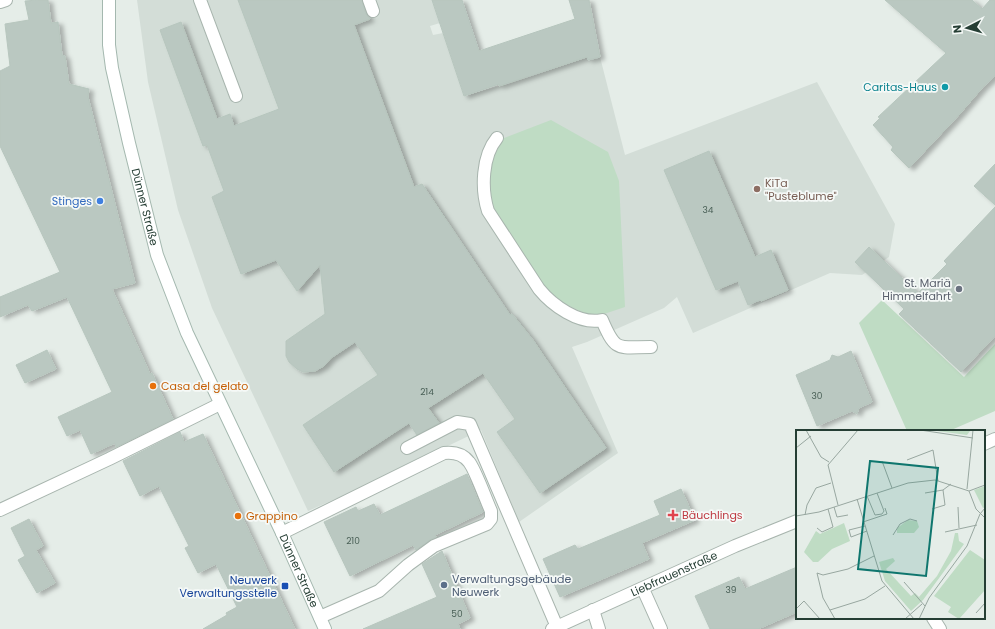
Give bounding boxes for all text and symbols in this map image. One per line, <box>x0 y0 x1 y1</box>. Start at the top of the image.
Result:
north arrow <box>947 8 987 48</box>
text: N <box>949 24 965 34</box>
place label: Caritas-Haus <box>863 79 937 95</box>
marker: Caritas-Haus <box>940 82 950 92</box>
street label: Dünner Straße <box>128 167 162 247</box>
place label: KiTa "Pusteblume" <box>765 175 837 204</box>
marker: KiTa "Pusteblume" <box>752 184 762 194</box>
place label: Stinges <box>52 193 92 209</box>
marker: Stinges <box>95 196 105 206</box>
house number: 34 <box>703 204 714 216</box>
place label: St. Mariä Himmelfahrt <box>882 275 951 304</box>
marker: St. Mariä Himmelfahrt <box>954 284 964 294</box>
place label: Casa del gelato <box>161 378 248 394</box>
marker: Casa del gelato <box>148 381 158 391</box>
house number: 214 <box>420 386 434 398</box>
house number: 30 <box>812 390 823 402</box>
inset map <box>796 430 985 619</box>
place label: Bäuchlings <box>682 507 743 523</box>
place label: Grappino <box>246 508 298 524</box>
marker: Bäuchlings <box>667 509 679 521</box>
marker: Grappino <box>233 511 243 521</box>
street label: Dünner Straße <box>275 531 323 610</box>
house number: 210 <box>346 535 360 547</box>
street label: Liebfrauenstraße <box>628 547 720 600</box>
place label: Verwaltungsgebäude Neuwerk <box>452 571 571 600</box>
place label: Neuwerk Verwaltungsstelle <box>179 572 277 601</box>
marker: Verwaltungsgebäude Neuwerk <box>439 580 449 590</box>
marker: Neuwerk Verwaltungsstelle <box>280 581 290 591</box>
house number: 39 <box>726 584 737 596</box>
house number: 50 <box>451 608 463 620</box>

